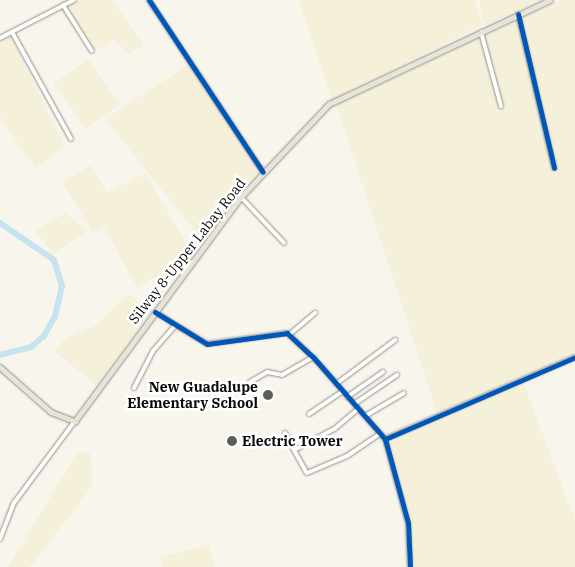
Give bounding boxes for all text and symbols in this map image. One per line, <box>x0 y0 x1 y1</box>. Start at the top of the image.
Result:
street label: Silway 8-Upper Labay Road <box>125 175 249 327</box>
place label: New Guadalupe Elementary School <box>127 379 258 412</box>
marker: New Guadalupe Elementary School <box>262 389 274 401</box>
place label: Electric Tower <box>242 433 343 449</box>
marker: Electric Tower <box>226 435 238 447</box>

